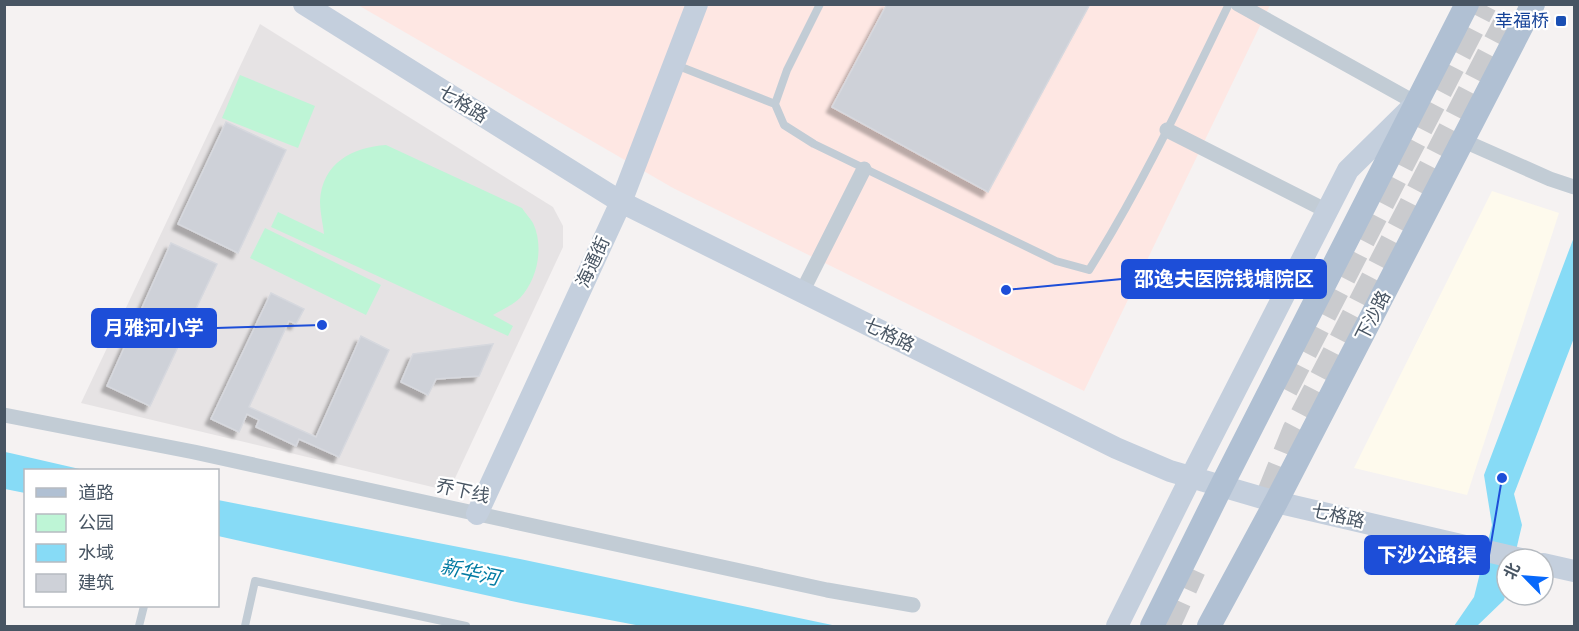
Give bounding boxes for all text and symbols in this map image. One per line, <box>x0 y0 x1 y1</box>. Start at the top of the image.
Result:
place label: 幸福桥 <box>1495 10 1549 31</box>
marker: 幸福桥 <box>1554 14 1568 28</box>
street label: 七格路 <box>435 80 492 127</box>
street label: 海通街 <box>572 233 613 291</box>
callout: 邵逸夫医院钱塘院区 <box>1122 260 1326 298</box>
text: 邵逸夫医院钱塘院区 <box>1134 267 1314 291</box>
street label: 下沙路 <box>1351 287 1394 345</box>
callout: 月雅河小学 <box>92 309 216 347</box>
street label: 七格路 <box>860 313 918 356</box>
text: 月雅河小学 <box>104 316 204 340</box>
legend <box>24 469 219 607</box>
street label: 乔下线 <box>435 475 492 506</box>
text: 道路 <box>78 482 114 503</box>
street label: 七格路 <box>1309 499 1367 532</box>
text: 公园 <box>78 512 114 533</box>
callout: 下沙公路渠 <box>1365 536 1489 574</box>
text: 水域 <box>78 542 114 563</box>
text: 下沙公路渠 <box>1377 543 1477 567</box>
north arrow <box>1495 547 1555 607</box>
water label: 新华河 <box>438 554 506 591</box>
text: 北 <box>1500 560 1524 582</box>
text: 建筑 <box>78 572 114 593</box>

